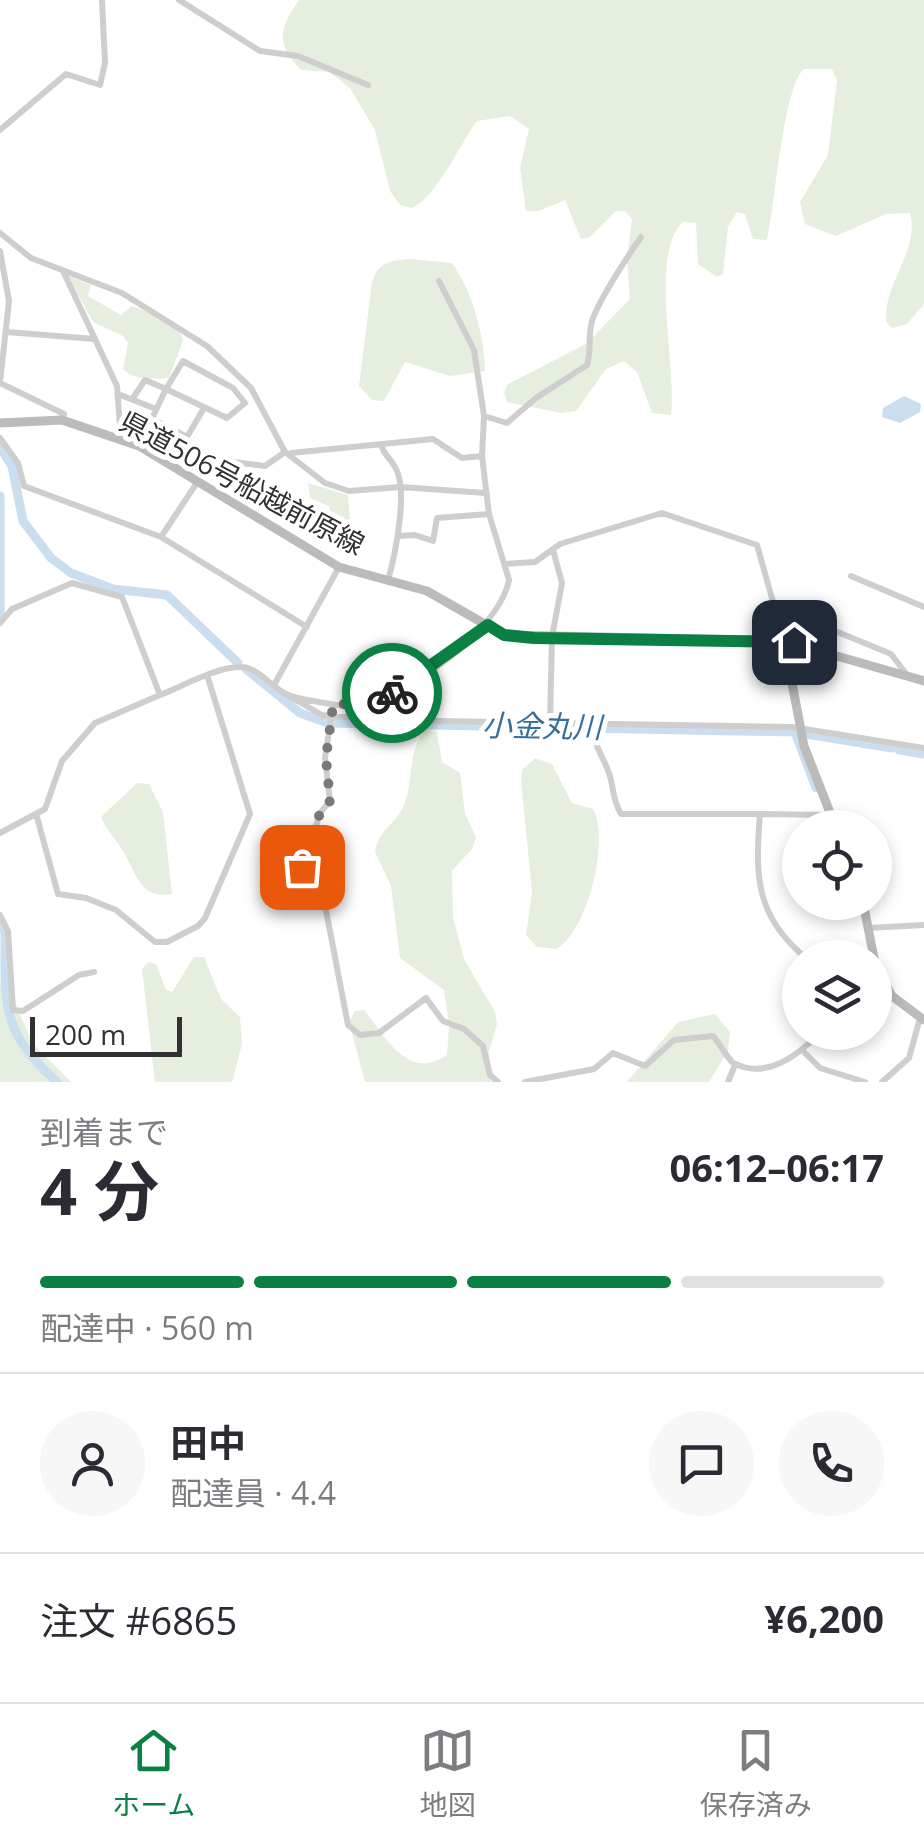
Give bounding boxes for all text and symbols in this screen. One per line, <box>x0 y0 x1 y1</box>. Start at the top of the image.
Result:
street label: 県道506号船越前原線 <box>113 401 371 563</box>
pin <box>752 600 837 685</box>
icon: home <box>767 615 822 670</box>
courier <box>342 643 442 743</box>
icon: bike <box>365 666 420 721</box>
water label: 小金丸川 <box>482 704 605 747</box>
map controls <box>782 810 892 1050</box>
button: locate <box>782 810 892 920</box>
pin <box>260 825 345 910</box>
icon: bag <box>275 840 330 895</box>
button: layers <box>782 940 892 1050</box>
scale bar <box>30 1012 182 1056</box>
text: 200 m <box>45 1015 126 1053</box>
text: 到着まで <box>40 1110 168 1153</box>
text: 06:12–06:17 <box>670 1141 884 1193</box>
text: 4 分 <box>40 1146 159 1234</box>
text: 配達中 · 560 m <box>40 1306 254 1349</box>
button: person <box>40 1411 145 1516</box>
button: chat <box>649 1411 754 1516</box>
button: phone <box>779 1411 884 1516</box>
text: 田中 <box>170 1416 246 1468</box>
text: 配達員 · 4.4 <box>170 1471 336 1514</box>
text: ¥6,200 <box>765 1592 884 1644</box>
text: 注文 #6865 <box>40 1594 237 1646</box>
tab: ホーム <box>112 1723 195 1823</box>
tab: 地図 <box>420 1723 476 1823</box>
tab: 保存済み <box>700 1723 812 1823</box>

